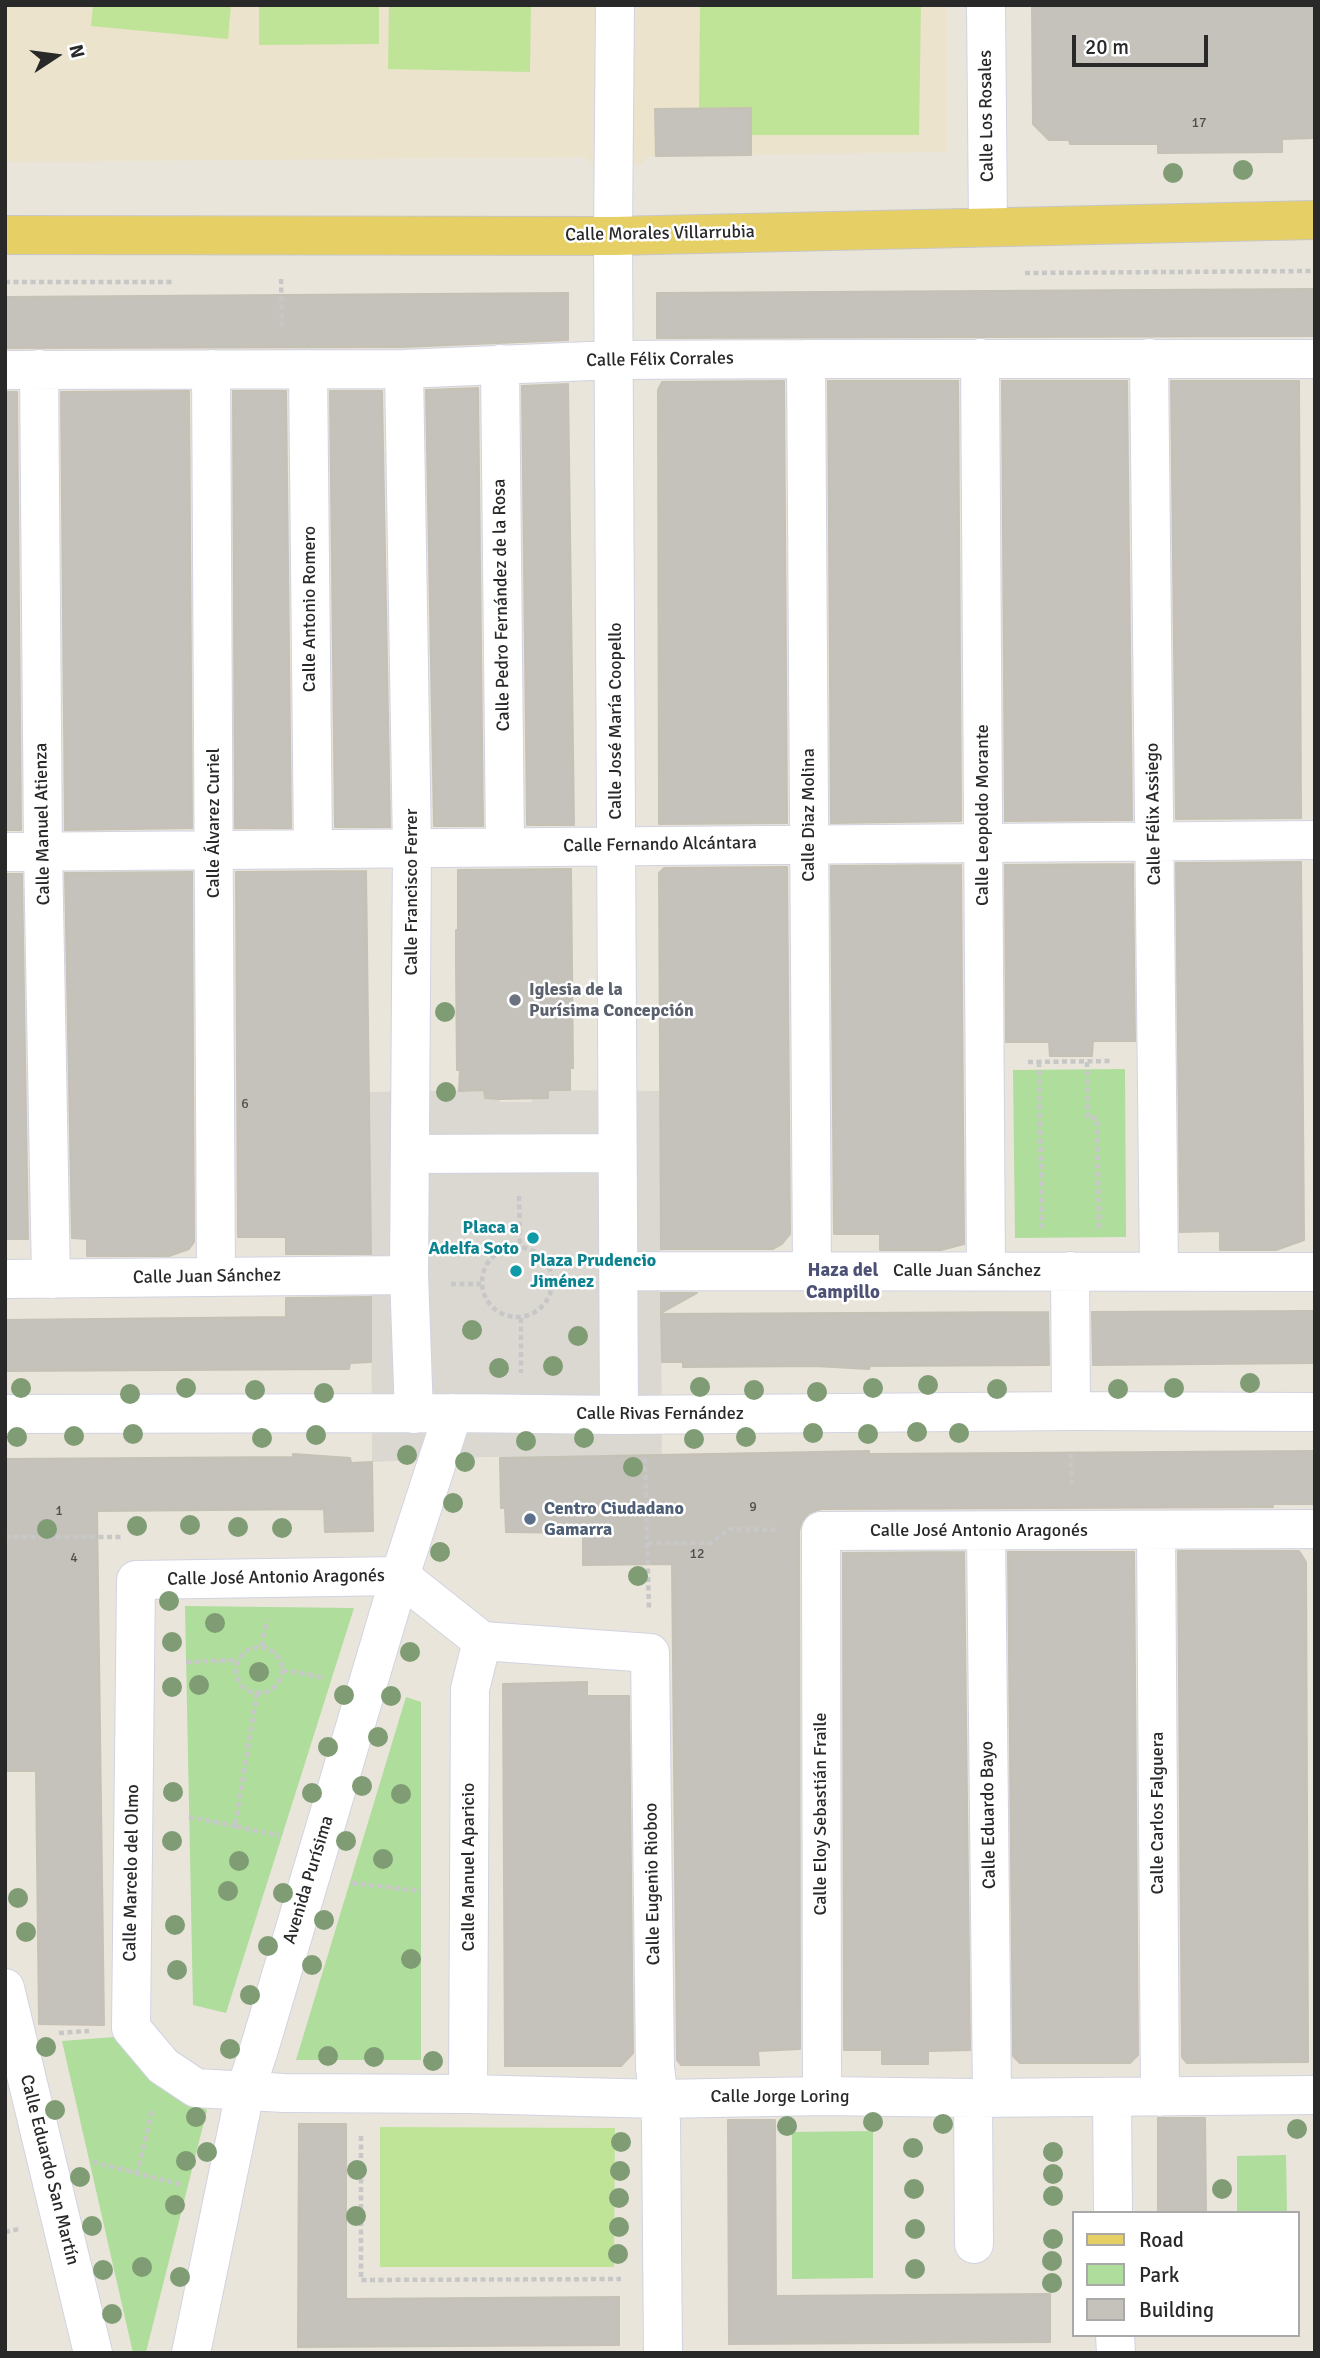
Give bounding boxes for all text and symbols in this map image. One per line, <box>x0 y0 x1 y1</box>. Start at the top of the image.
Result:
north arrow <box>21 21 91 91</box>
scale bar <box>1075 21 1212 65</box>
text: 20 m <box>1085 34 1129 60</box>
text: N <box>63 42 90 60</box>
street label: Calle Los Rosales <box>975 50 999 182</box>
house number: 17 <box>1191 115 1207 131</box>
street label: Calle Morales Villarrubia <box>565 222 755 246</box>
street label: Calle Félix Corrales <box>586 348 734 372</box>
street label: Calle Pedro Fernández de la Rosa <box>489 479 515 731</box>
street label: Calle Antonio Romero <box>299 526 321 692</box>
street label: Calle José María Coopello <box>605 622 627 820</box>
street label: Calle Leopoldo Morante <box>972 724 994 906</box>
street label: Calle Félix Assiego <box>1142 742 1166 886</box>
street label: Calle Manuel Atienza <box>31 743 55 905</box>
street label: Calle Álvarez Curiel <box>203 748 225 898</box>
street label: Calle Diaz Molina <box>798 748 820 882</box>
street label: Calle Francisco Ferrer <box>401 809 423 975</box>
street label: Calle Fernando Alcántara <box>563 833 757 857</box>
place label: Iglesia de la Purísima Concepción <box>529 979 694 1021</box>
marker: Iglesia de la Purísima Concepción <box>507 992 523 1008</box>
house number: 6 <box>241 1096 249 1112</box>
place label: Placa a Adelfa Soto <box>429 1217 519 1260</box>
marker: Placa a Adelfa Soto <box>525 1230 541 1246</box>
place label: Plaza Prudencio Jiménez <box>530 1250 656 1292</box>
district label: Haza del Campillo <box>806 1260 880 1304</box>
street label: Calle Juan Sánchez <box>893 1260 1041 1282</box>
marker: Plaza Prudencio Jiménez <box>508 1263 524 1279</box>
street label: Calle Juan Sánchez <box>133 1265 281 1289</box>
street label: Calle Rivas Fernández <box>576 1403 744 1425</box>
place label: Centro Ciudadano Gamarra <box>544 1498 684 1540</box>
house number: 9 <box>749 1499 757 1515</box>
house number: 1 <box>55 1503 63 1519</box>
marker: Centro Ciudadano Gamarra <box>522 1511 538 1527</box>
street label: Calle José Antonio Aragonés <box>870 1520 1088 1542</box>
house number: 12 <box>689 1546 705 1562</box>
house number: 4 <box>70 1550 78 1566</box>
street label: Calle José Antonio Aragonés <box>167 1565 385 1591</box>
street label: Calle Eloy Sebastián Fraile <box>810 1712 832 1916</box>
street label: Calle Carlos Falguera <box>1147 1732 1169 1894</box>
street label: Calle Eduardo Bayo <box>977 1741 1001 1889</box>
street label: Calle Manuel Aparicio <box>458 1783 480 1951</box>
street label: Calle Marcelo del Olmo <box>120 1784 144 1962</box>
street label: Calle Eugenio Rioboo <box>641 1803 665 1965</box>
street label: Avenida Purísima <box>279 1813 339 1947</box>
street label: Calle Eduardo San Martín <box>15 2073 83 2267</box>
street label: Calle Jorge Loring <box>711 2086 849 2108</box>
legend <box>1072 2211 1299 2337</box>
text: Road <box>1139 2227 1184 2253</box>
text: Park <box>1139 2262 1179 2288</box>
text: Building <box>1139 2297 1214 2323</box>

